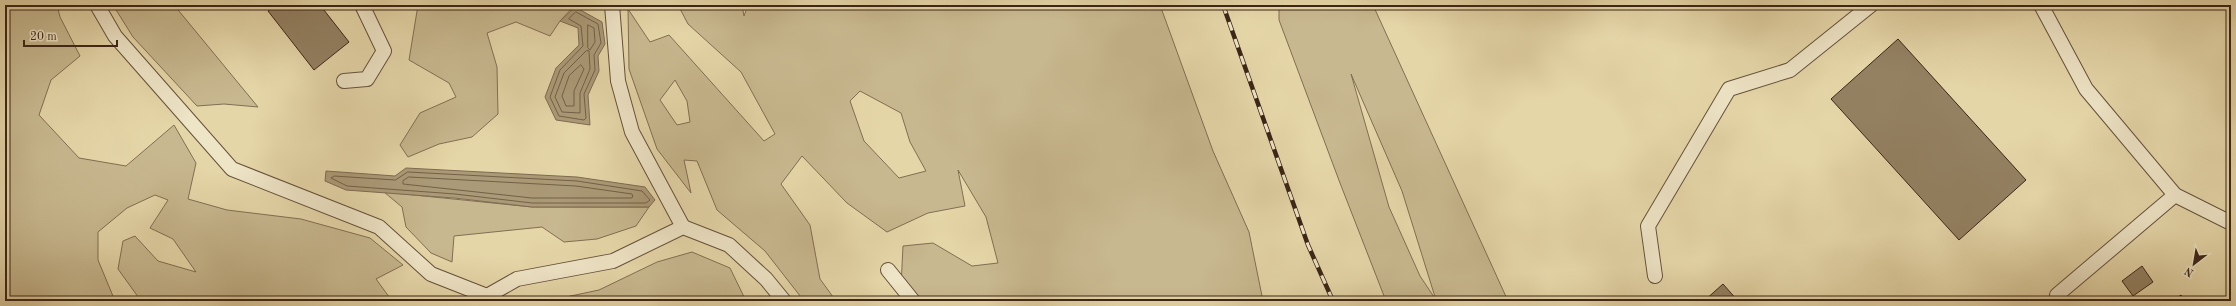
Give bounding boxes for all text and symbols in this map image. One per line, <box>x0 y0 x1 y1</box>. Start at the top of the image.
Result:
scale bar <box>24 22 117 48</box>
text: 20 m <box>30 31 57 43</box>
north arrow <box>2174 244 2214 284</box>
text: N <box>2183 264 2196 278</box>

